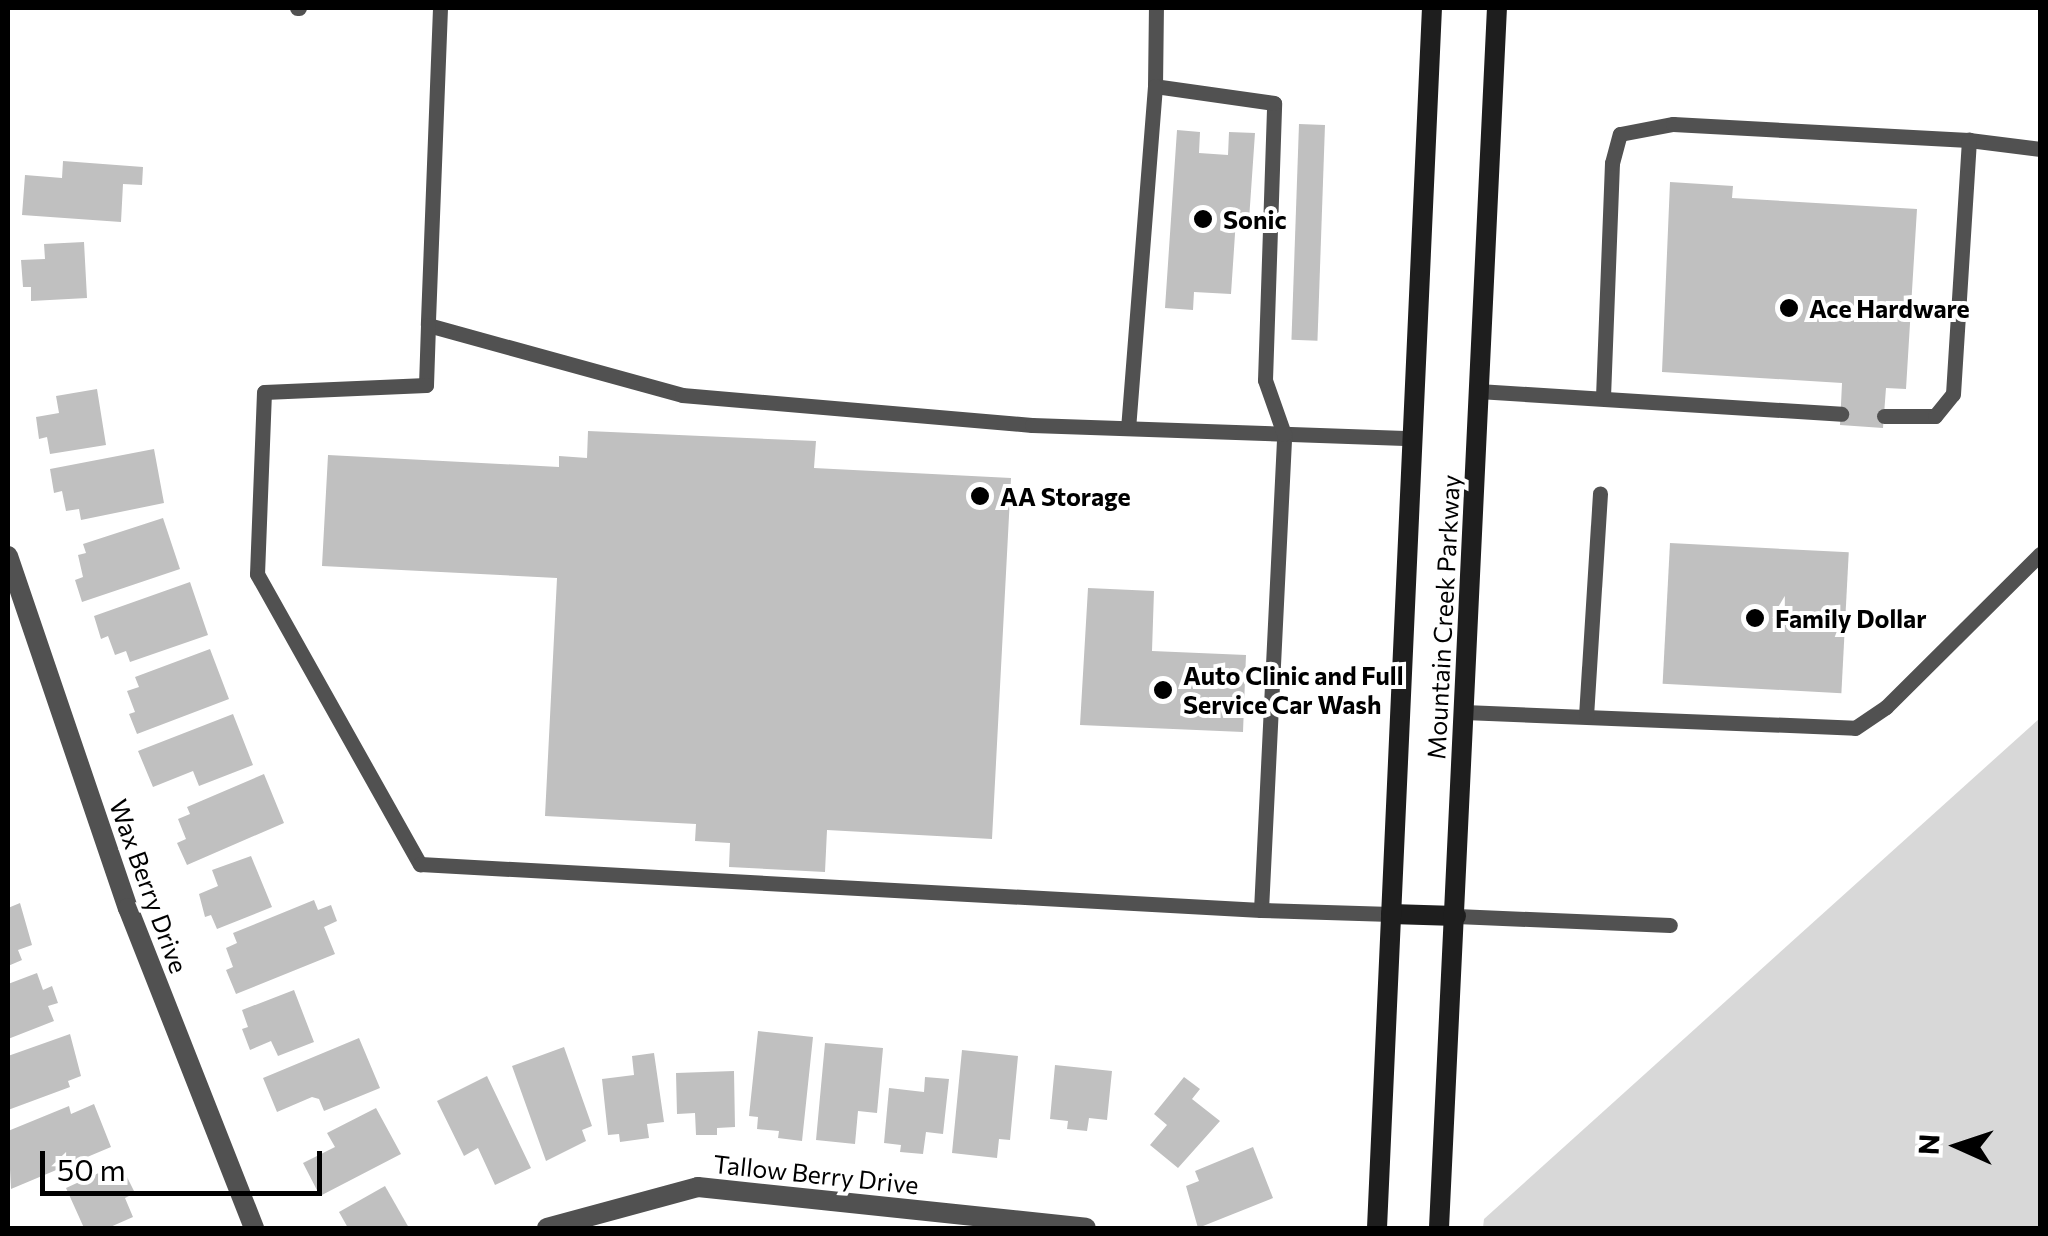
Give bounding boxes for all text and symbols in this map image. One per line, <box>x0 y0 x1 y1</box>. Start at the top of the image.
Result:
place label: Sonic <box>1223 204 1286 234</box>
marker: Sonic <box>1192 208 1214 230</box>
place label: Ace Hardware <box>1809 293 1970 323</box>
marker: Ace Hardware <box>1778 297 1800 319</box>
street label: Mountain Creek Parkway <box>1421 474 1465 760</box>
place label: AA Storage <box>1000 481 1131 511</box>
marker: AA Storage <box>969 485 991 507</box>
place label: Family Dollar <box>1775 603 1927 633</box>
marker: Family Dollar <box>1744 607 1766 629</box>
place label: Auto Clinic and Full Service Car Wash <box>1183 661 1403 720</box>
marker: Auto Clinic and Full Service Car Wash <box>1152 679 1174 701</box>
street label: Wax Berry Drive <box>104 795 194 977</box>
north arrow <box>1908 1096 2008 1196</box>
scale bar <box>45 1131 328 1193</box>
text: N <box>1911 1133 1946 1156</box>
street label: Tallow Berry Drive <box>712 1148 920 1200</box>
text: 50 m <box>57 1150 126 1187</box>

